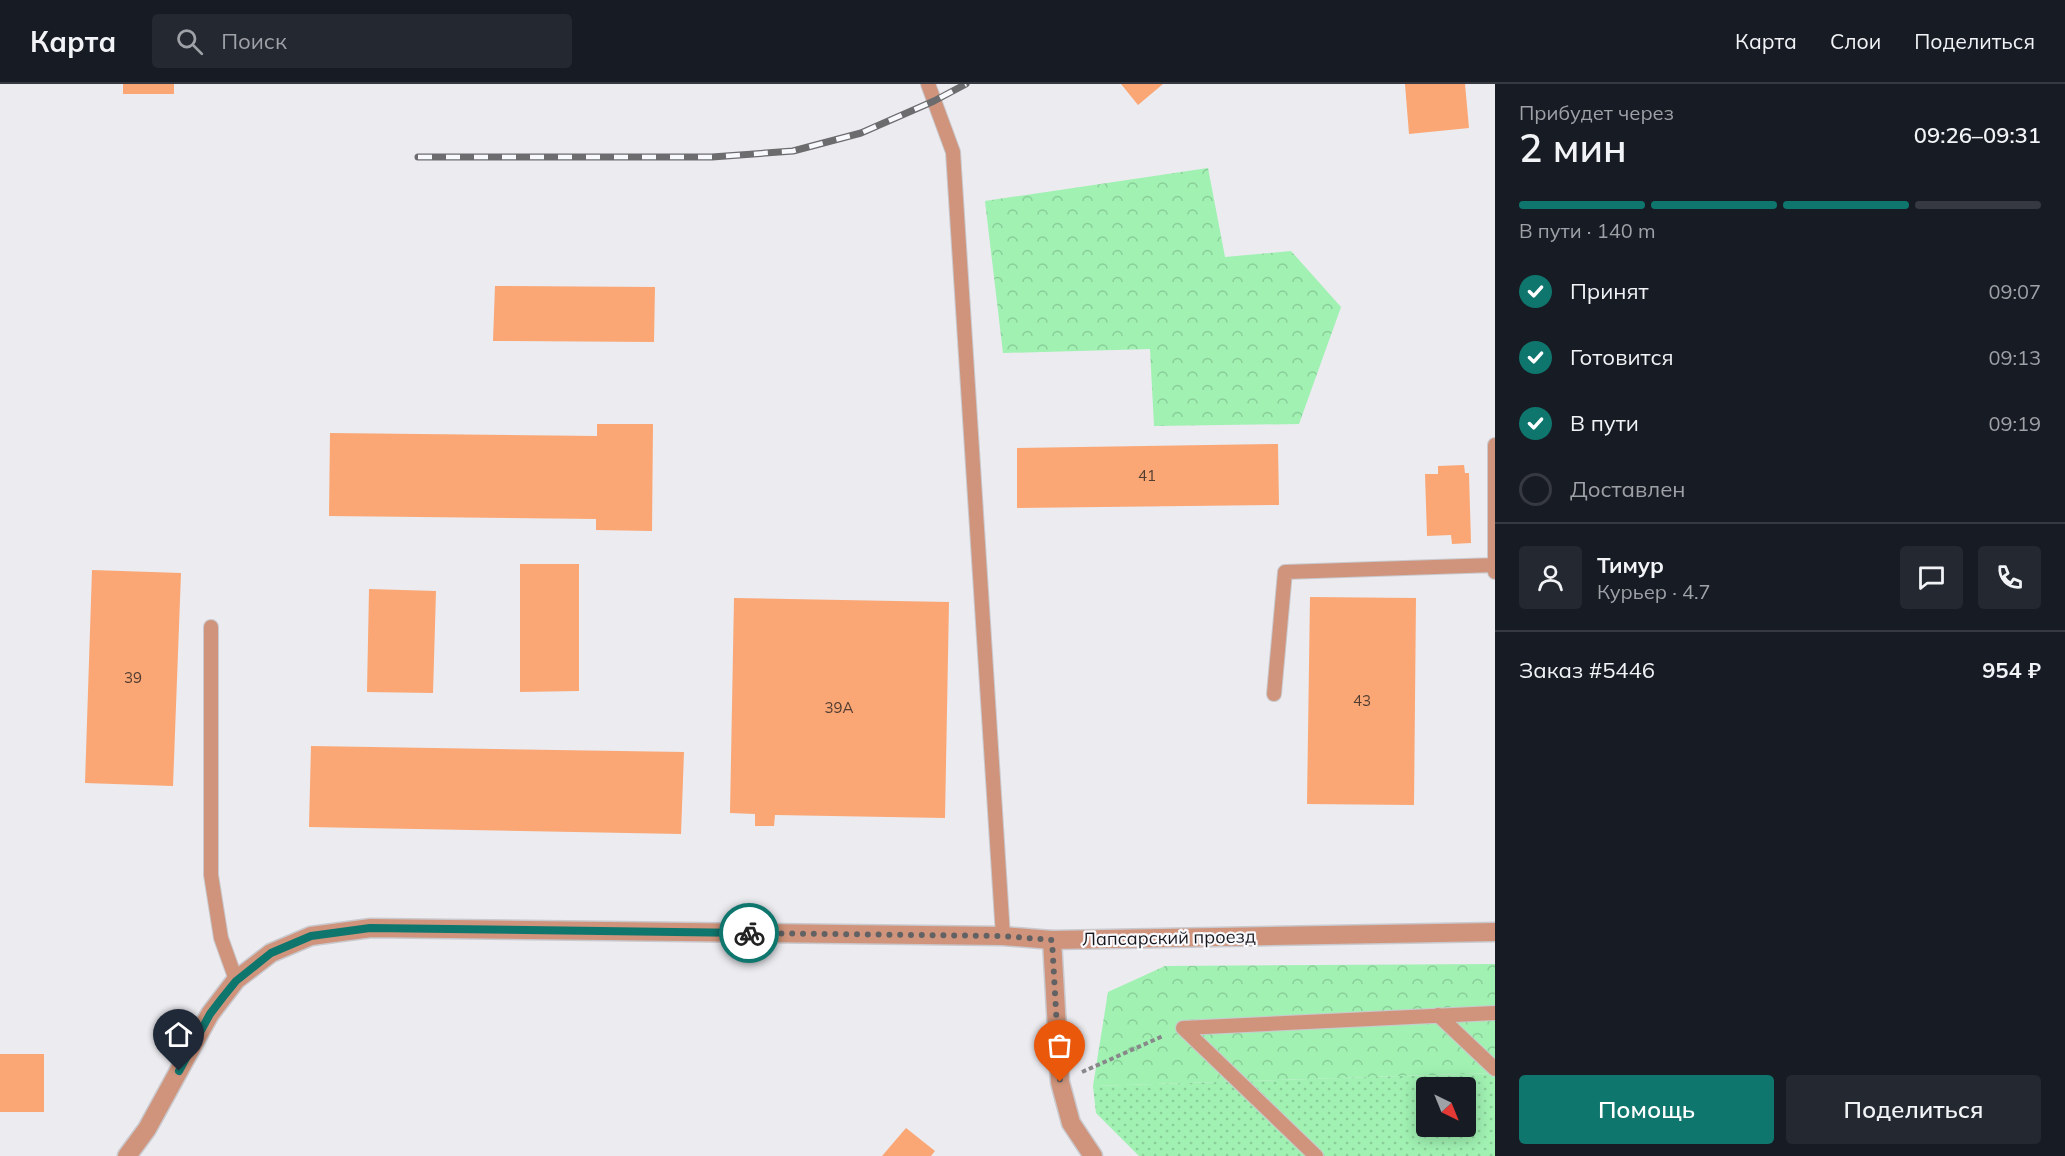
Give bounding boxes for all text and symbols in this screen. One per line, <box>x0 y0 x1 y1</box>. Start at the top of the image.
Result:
search box <box>152 14 572 68</box>
text: Карта <box>30 24 116 59</box>
icon: search <box>173 25 206 58</box>
text: Поиск <box>221 27 287 55</box>
text: Карта <box>1735 28 1797 54</box>
text: Слои <box>1830 28 1881 54</box>
text: Поделиться <box>1914 28 2035 54</box>
text: Прибудет через <box>1519 100 1674 125</box>
text: 09:26–09:31 <box>1914 121 2041 149</box>
text: 2 мин <box>1519 123 1627 172</box>
text: В пути · 140 m <box>1519 218 1655 243</box>
icon: check <box>1519 275 1552 308</box>
text: Принят <box>1570 277 1649 305</box>
text: 09:07 <box>1988 279 2041 304</box>
icon: check <box>1519 341 1552 374</box>
text: Готовится <box>1570 343 1674 371</box>
text: 09:13 <box>1988 345 2041 370</box>
icon: check <box>1519 407 1552 440</box>
text: В пути <box>1570 409 1639 437</box>
text: 09:19 <box>1988 411 2041 436</box>
house number: 41 <box>1138 466 1156 485</box>
text: Доставлен <box>1570 475 1686 503</box>
button: person <box>1519 546 1582 609</box>
button: chat <box>1900 546 1963 609</box>
button: phone <box>1978 546 2041 609</box>
text: Тимур <box>1597 551 1664 579</box>
text: Курьер · 4.7 <box>1597 579 1711 604</box>
text: Заказ #5446 <box>1519 656 1655 684</box>
text: 954 ₽ <box>1982 656 2041 684</box>
house number: 39 <box>124 668 142 687</box>
house number: 43 <box>1353 691 1371 710</box>
house number: 39А <box>824 698 854 717</box>
courier <box>719 903 779 963</box>
icon: bike <box>733 917 766 950</box>
street label: Лапсарский проезд <box>1082 924 1256 951</box>
pin <box>153 1009 204 1071</box>
icon: home <box>162 1018 195 1051</box>
pin <box>1034 1020 1085 1082</box>
icon: bag <box>1043 1029 1076 1062</box>
button: Помощь <box>1519 1075 1774 1144</box>
button: Поделиться <box>1786 1075 2041 1144</box>
north arrow <box>1416 1077 1476 1137</box>
map controls <box>1416 1077 1476 1137</box>

